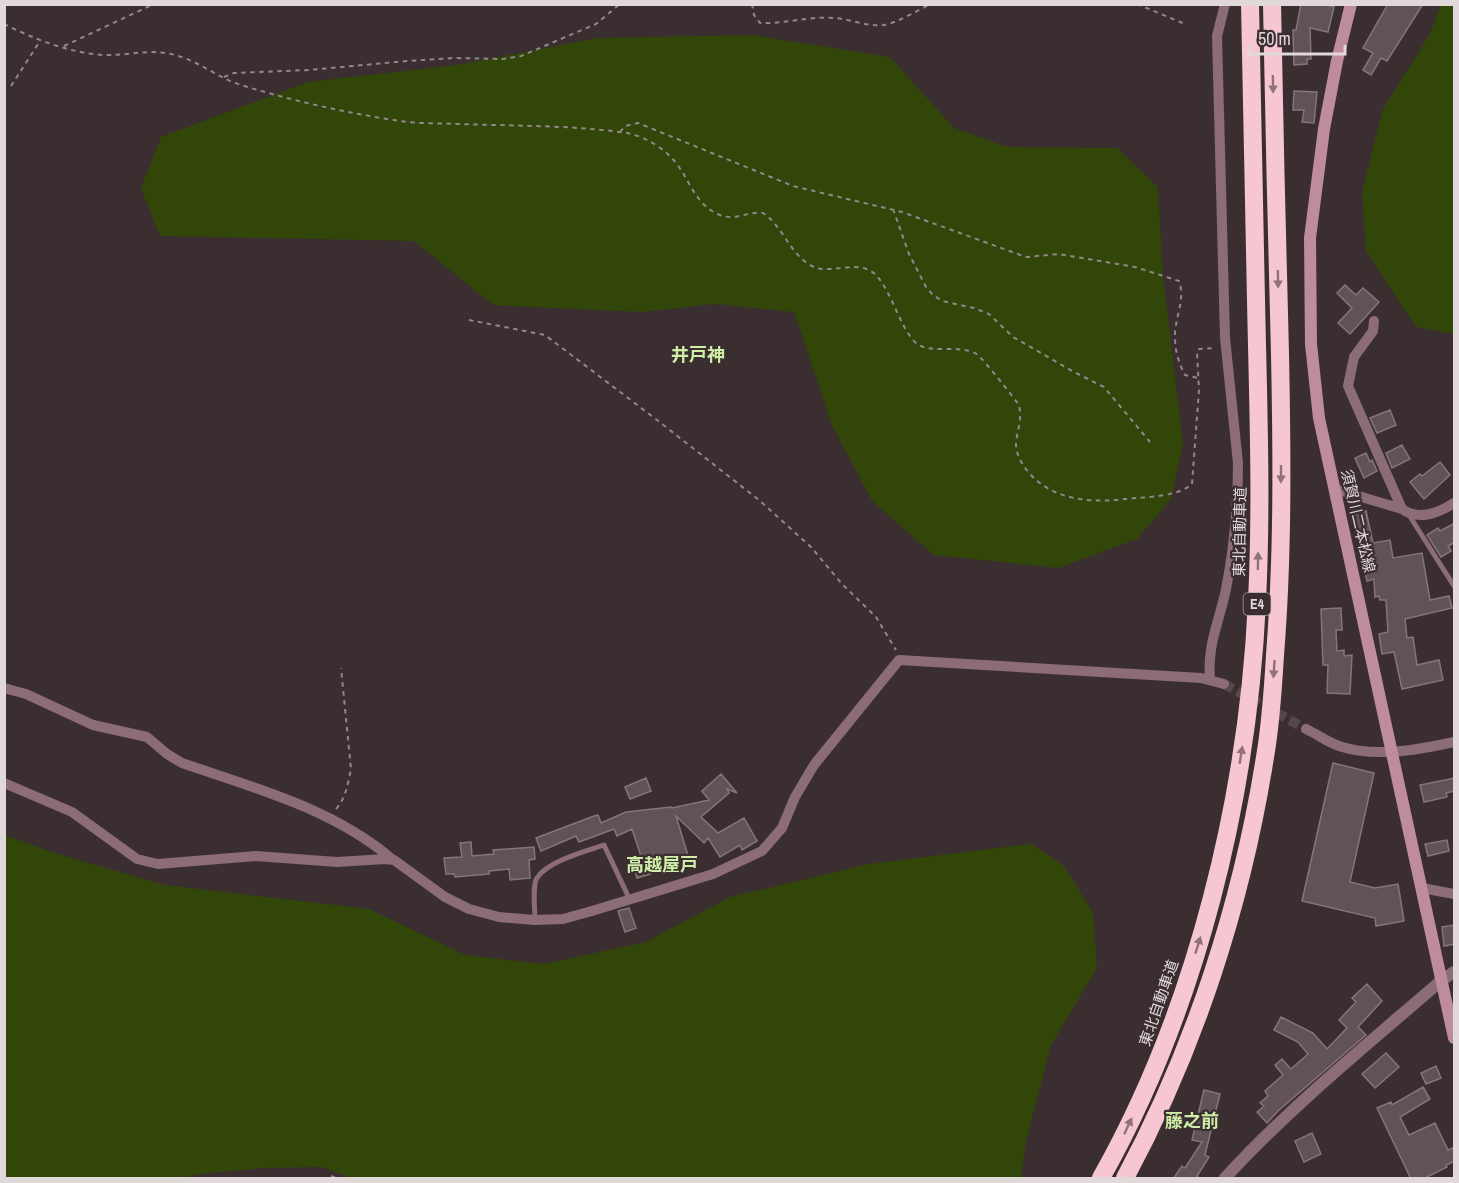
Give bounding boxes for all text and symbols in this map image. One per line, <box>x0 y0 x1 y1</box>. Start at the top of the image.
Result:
scale bar <box>1249 18 1345 56</box>
text: 50 m <box>1258 26 1291 51</box>
one-way arrow <box>1269 74 1278 93</box>
one-way arrow <box>1273 269 1282 288</box>
district label: 井戸神 <box>671 342 725 367</box>
one-way arrow <box>1276 464 1286 483</box>
street label: 須賀川二本松線 <box>1336 467 1381 574</box>
street label: 東北自動車道 <box>1228 487 1251 577</box>
one-way arrow <box>1253 551 1263 570</box>
road number: E4 <box>1244 593 1270 615</box>
one-way arrow <box>1269 659 1279 678</box>
one-way arrow <box>1237 745 1246 764</box>
district label: 高越屋戸 <box>626 852 698 877</box>
one-way arrow <box>1194 936 1203 954</box>
street label: 東北自動車道 <box>1134 957 1183 1049</box>
district label: 藤之前 <box>1165 1108 1219 1133</box>
one-way arrow <box>1123 1118 1132 1135</box>

